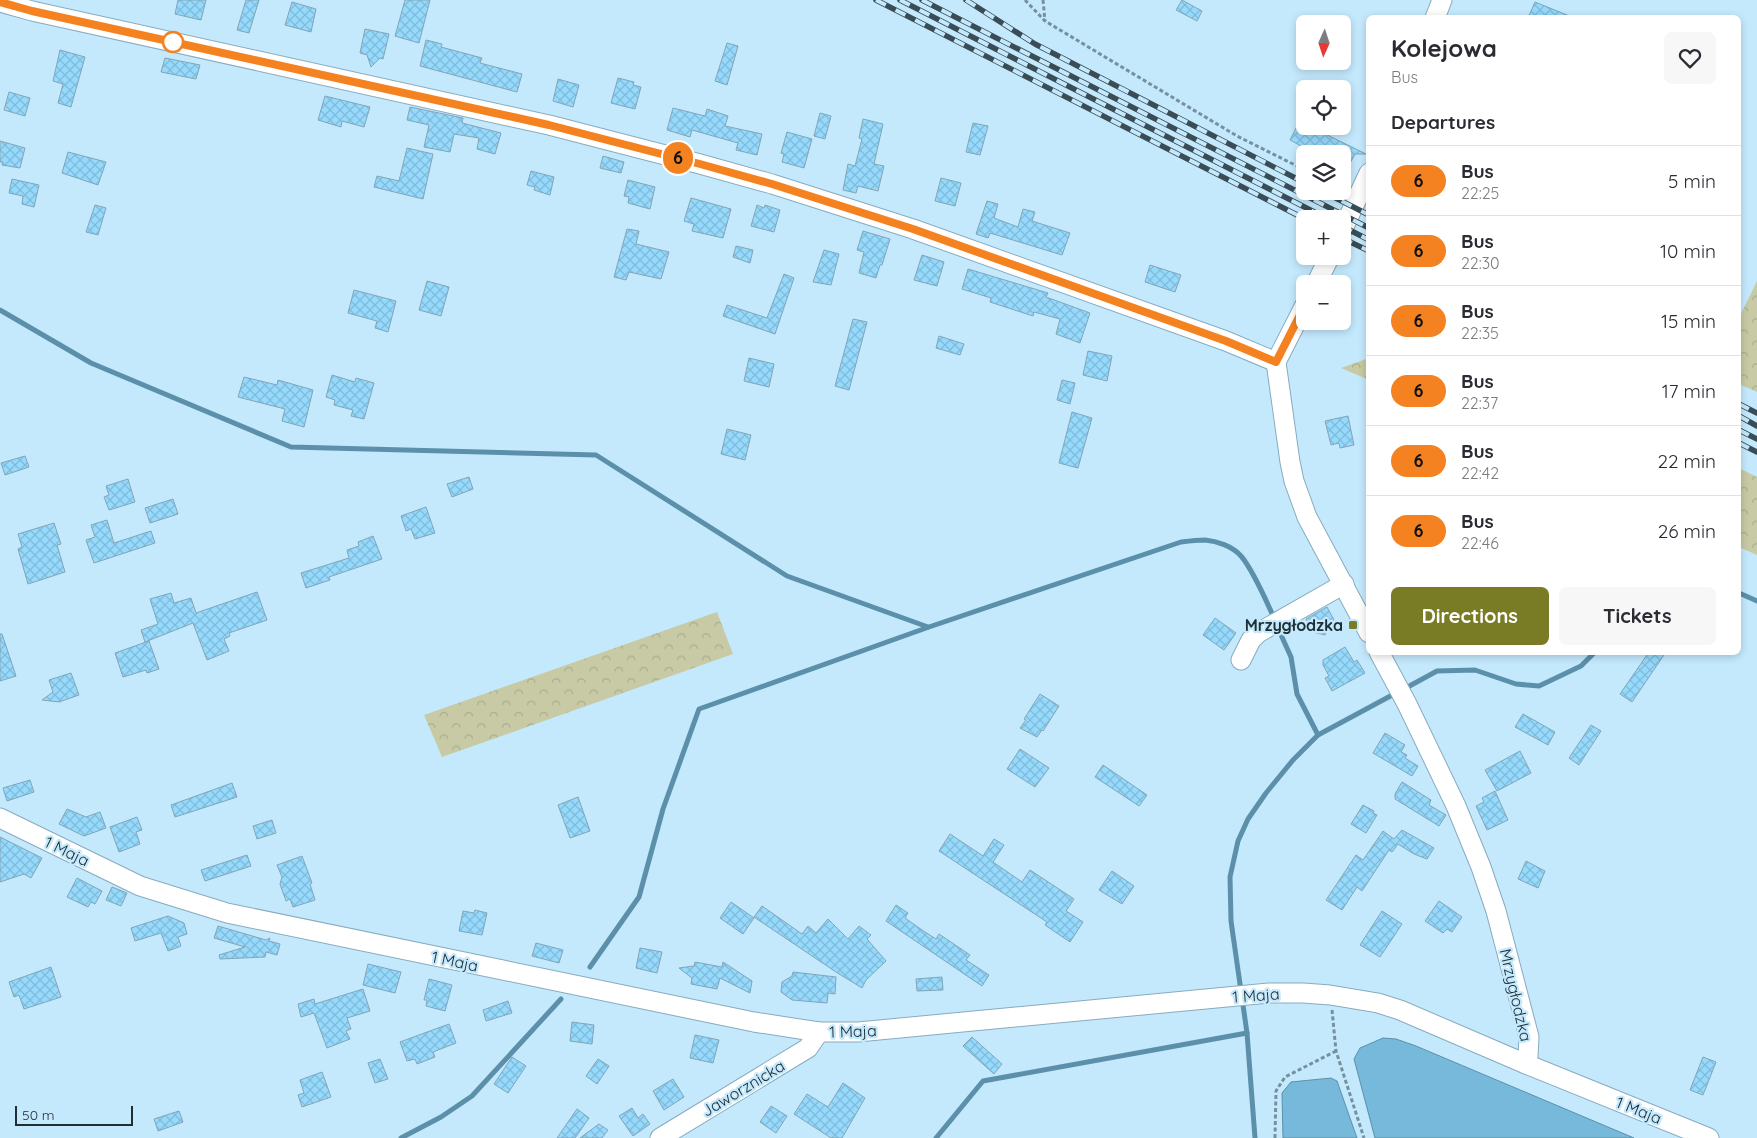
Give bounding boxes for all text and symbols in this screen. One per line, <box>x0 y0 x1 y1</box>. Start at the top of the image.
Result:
north arrow <box>1296 15 1351 70</box>
map controls <box>1296 15 1351 330</box>
unlabelled marker <box>162 31 184 53</box>
button: heart <box>1664 32 1716 84</box>
text: Kolejowa <box>1391 33 1497 63</box>
text: Bus <box>1391 67 1418 87</box>
button: locate <box>1296 80 1351 135</box>
text: Departures <box>1391 110 1495 134</box>
line badge: 6 <box>662 142 694 174</box>
button: layers <box>1296 145 1351 200</box>
text: 6 <box>673 146 683 169</box>
text: Bus <box>1461 159 1494 183</box>
text: 6 <box>1414 169 1423 192</box>
text: 5 min <box>1668 169 1716 193</box>
text: 22:25 <box>1461 183 1499 203</box>
button: + <box>1296 210 1351 265</box>
text: Bus <box>1461 229 1494 253</box>
text: 6 <box>1414 239 1423 262</box>
text: 10 min <box>1660 239 1716 263</box>
text: 22:30 <box>1461 253 1500 273</box>
button: − <box>1296 275 1351 330</box>
text: Bus <box>1461 299 1494 323</box>
text: 6 <box>1414 309 1423 332</box>
text: 15 min <box>1661 309 1716 333</box>
text: 22:35 <box>1461 323 1499 343</box>
text: Bus <box>1461 369 1494 393</box>
text: 6 <box>1414 379 1423 402</box>
text: 17 min <box>1662 379 1716 403</box>
text: 22:37 <box>1461 393 1498 413</box>
text: Bus <box>1461 439 1494 463</box>
text: 6 <box>1414 449 1423 472</box>
text: 22 min <box>1657 449 1716 473</box>
text: 22:42 <box>1461 463 1499 483</box>
text: Bus <box>1461 509 1494 533</box>
text: 6 <box>1414 519 1423 542</box>
text: 26 min <box>1658 519 1716 543</box>
text: 22:46 <box>1461 533 1499 553</box>
button: Directions <box>1391 587 1549 645</box>
button: Tickets <box>1559 587 1716 645</box>
place label: Mrzygłodzka <box>1245 615 1343 635</box>
marker: Mrzygłodzka <box>1347 619 1359 631</box>
street label: 1 Maja <box>41 832 93 870</box>
street label: 1 Maja <box>430 946 480 976</box>
street label: Mrzygłodzka <box>1496 947 1536 1043</box>
street label: 1 Maja <box>1232 983 1280 1007</box>
street label: 1 Maja <box>829 1020 877 1042</box>
street label: Jaworznicka <box>698 1055 788 1121</box>
street label: 1 Maja <box>1613 1092 1665 1128</box>
scale bar <box>15 1103 132 1126</box>
text: 50 m <box>22 1106 55 1124</box>

